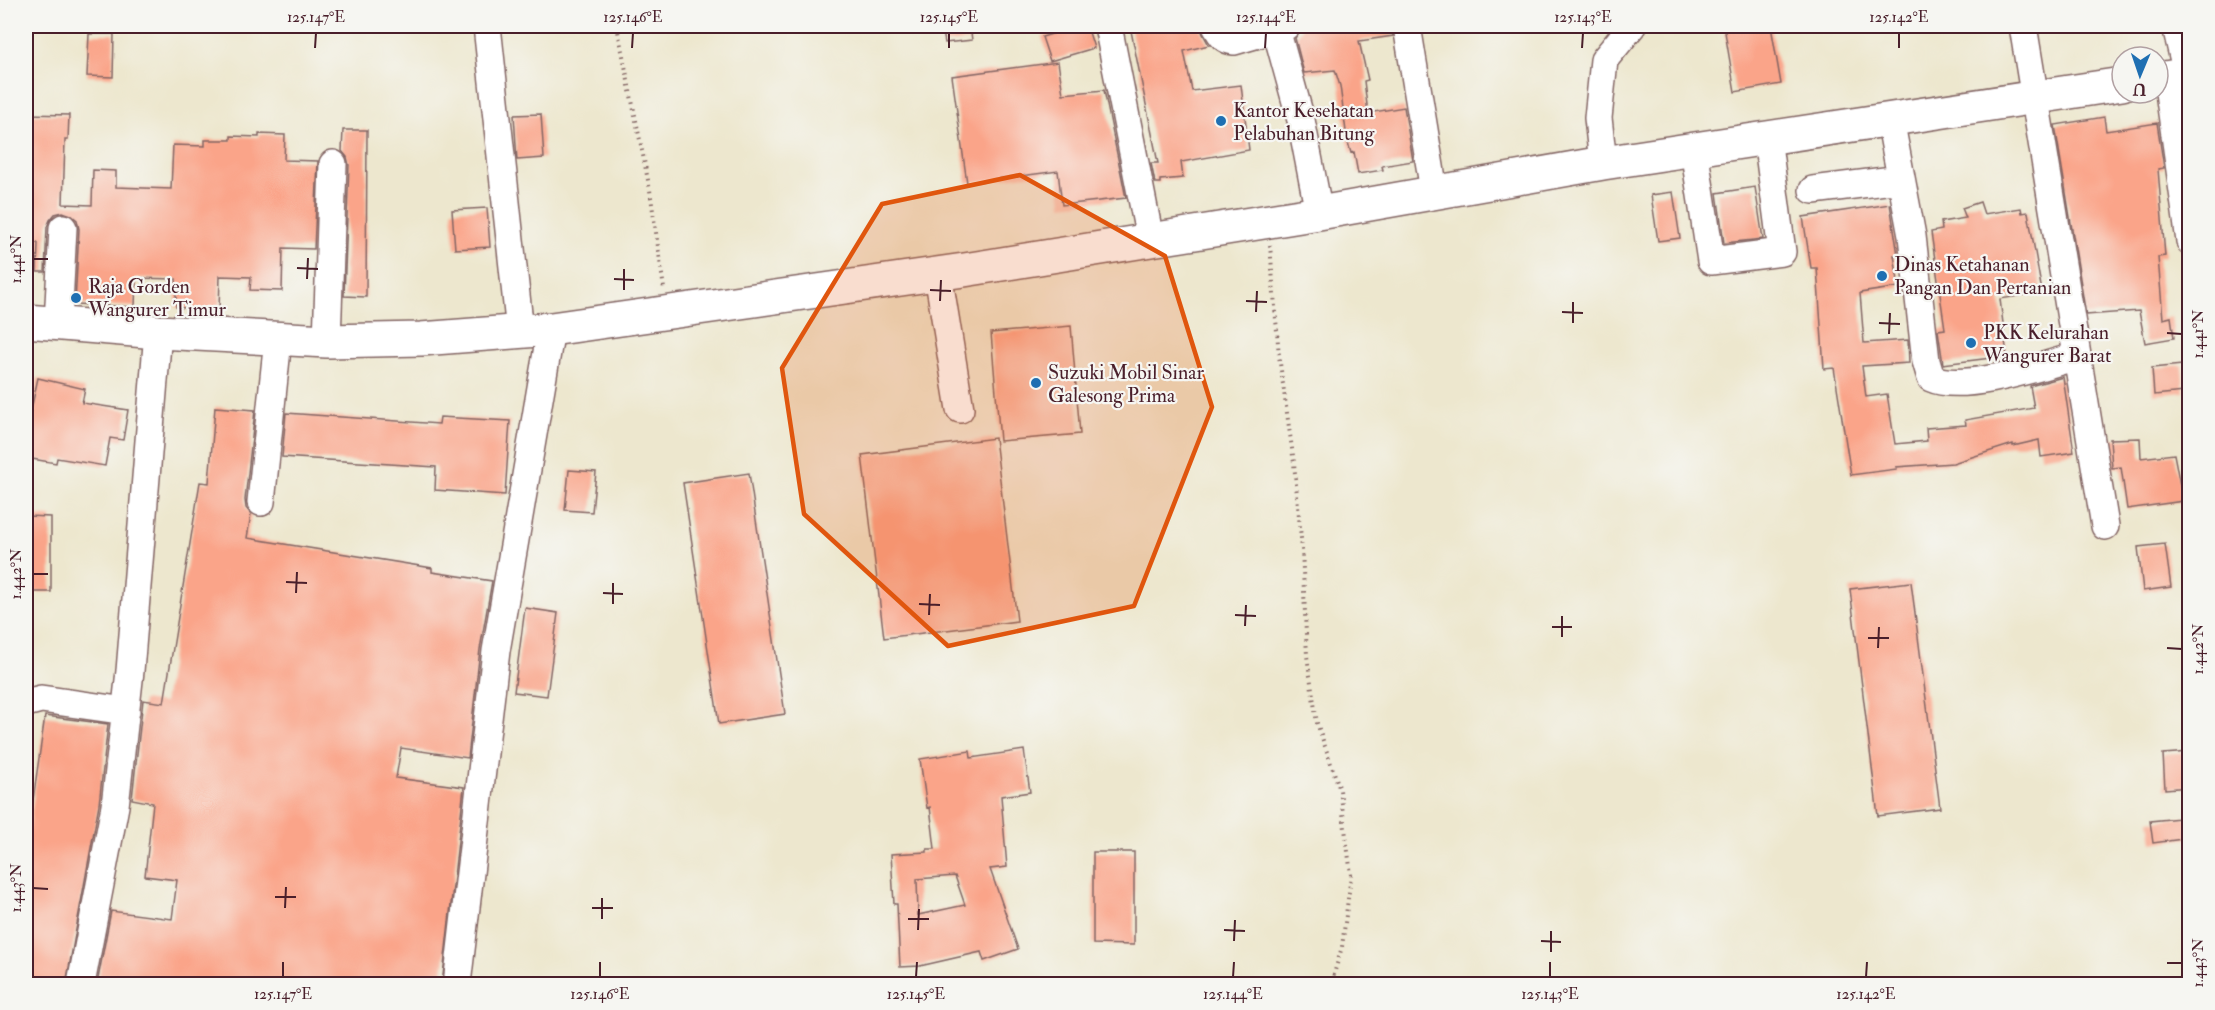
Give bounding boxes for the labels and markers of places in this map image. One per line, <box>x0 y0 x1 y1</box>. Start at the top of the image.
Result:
place label: Kantor Kesehatan Pelabuhan Bitung <box>1233 98 1376 146</box>
marker: Kantor Kesehatan Pelabuhan Bitung <box>1214 114 1228 128</box>
place label: Dinas Ketahanan Pangan Dan Pertanian <box>1894 252 2071 300</box>
marker: Dinas Ketahanan Pangan Dan Pertanian <box>1875 269 1889 283</box>
place label: Raja Gorden Wangurer Timur <box>87 274 227 322</box>
marker: Raja Gorden Wangurer Timur <box>69 291 83 305</box>
place label: PKK Kelurahan Wangurer Barat <box>1982 320 2112 368</box>
marker: PKK Kelurahan Wangurer Barat <box>1964 336 1978 350</box>
place label: Suzuki Mobil Sinar Galesong Prima <box>1048 360 1204 408</box>
marker: Suzuki Mobil Sinar Galesong Prima <box>1029 376 1043 390</box>

